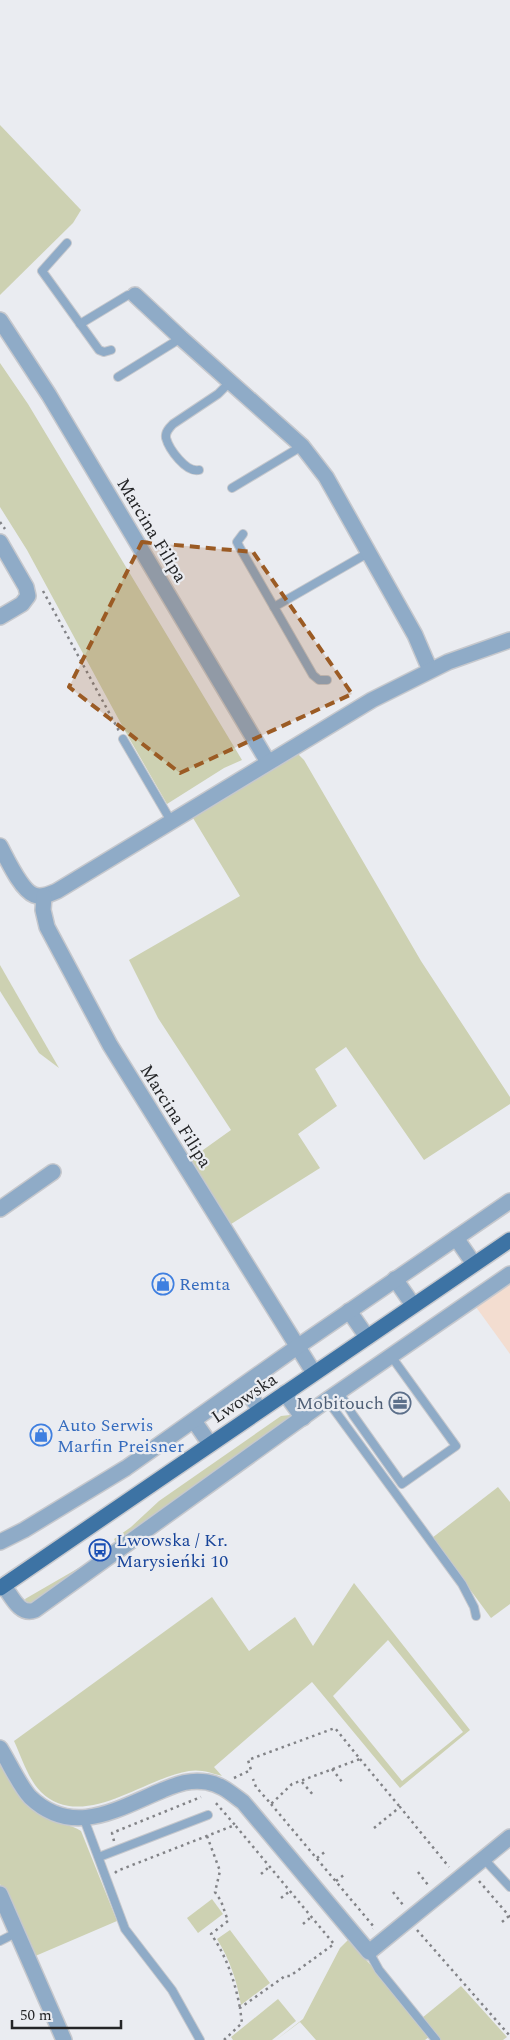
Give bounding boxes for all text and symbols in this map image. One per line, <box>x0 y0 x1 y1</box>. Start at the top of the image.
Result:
street label: Marcina Filipa <box>110 473 194 588</box>
street label: Marcina Filipa <box>133 1059 218 1173</box>
place label: Remta <box>179 1271 230 1298</box>
shop icon: Remta <box>151 1272 175 1296</box>
street label: Lwowska <box>206 1366 283 1430</box>
place label: Mobitouch <box>296 1390 384 1417</box>
office icon: Mobitouch <box>388 1391 412 1415</box>
place label: Auto Serwis Marfin Preisner <box>57 1412 184 1460</box>
shop icon: Auto Serwis Marfin Preisner <box>29 1423 53 1447</box>
place label: Lwowska / Kr. Marysieńki 10 <box>116 1527 228 1575</box>
bus stop icon: Lwowska / Kr. Marysieńki 10 <box>88 1538 112 1562</box>
scale bar <box>12 1998 121 2030</box>
text: 50 m <box>20 2004 52 2027</box>

